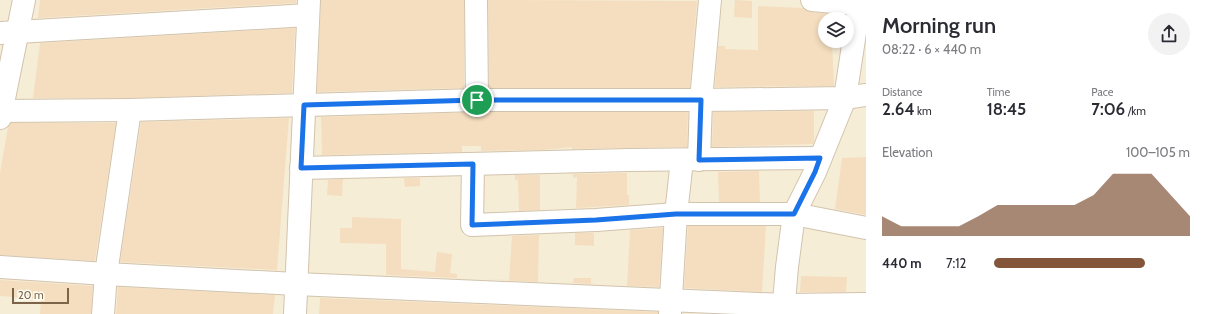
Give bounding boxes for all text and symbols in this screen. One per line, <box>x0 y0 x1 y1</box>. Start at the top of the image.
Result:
map controls <box>818 12 854 48</box>
button: layers <box>818 12 854 48</box>
text: Morning run <box>882 12 996 39</box>
button: share <box>1148 13 1190 55</box>
text: 08:22 · 6 × 440 m <box>882 41 981 57</box>
pin <box>460 83 494 117</box>
text: Distance <box>882 85 923 99</box>
text: Time <box>987 85 1010 99</box>
text: Pace <box>1091 85 1113 99</box>
icon: arrive <box>466 89 488 111</box>
text: 2.64 <box>882 99 915 119</box>
text: 18:45 <box>987 99 1026 119</box>
text: 7:06 <box>1091 99 1125 119</box>
text: km <box>915 104 932 118</box>
text: /km <box>1125 104 1146 118</box>
text: Elevation <box>882 144 933 160</box>
text: 100–105 m <box>1126 144 1190 160</box>
text: 440 m <box>882 255 922 271</box>
text: 7:12 <box>946 255 966 271</box>
scale bar <box>12 286 69 305</box>
text: 20 m <box>18 288 44 302</box>

